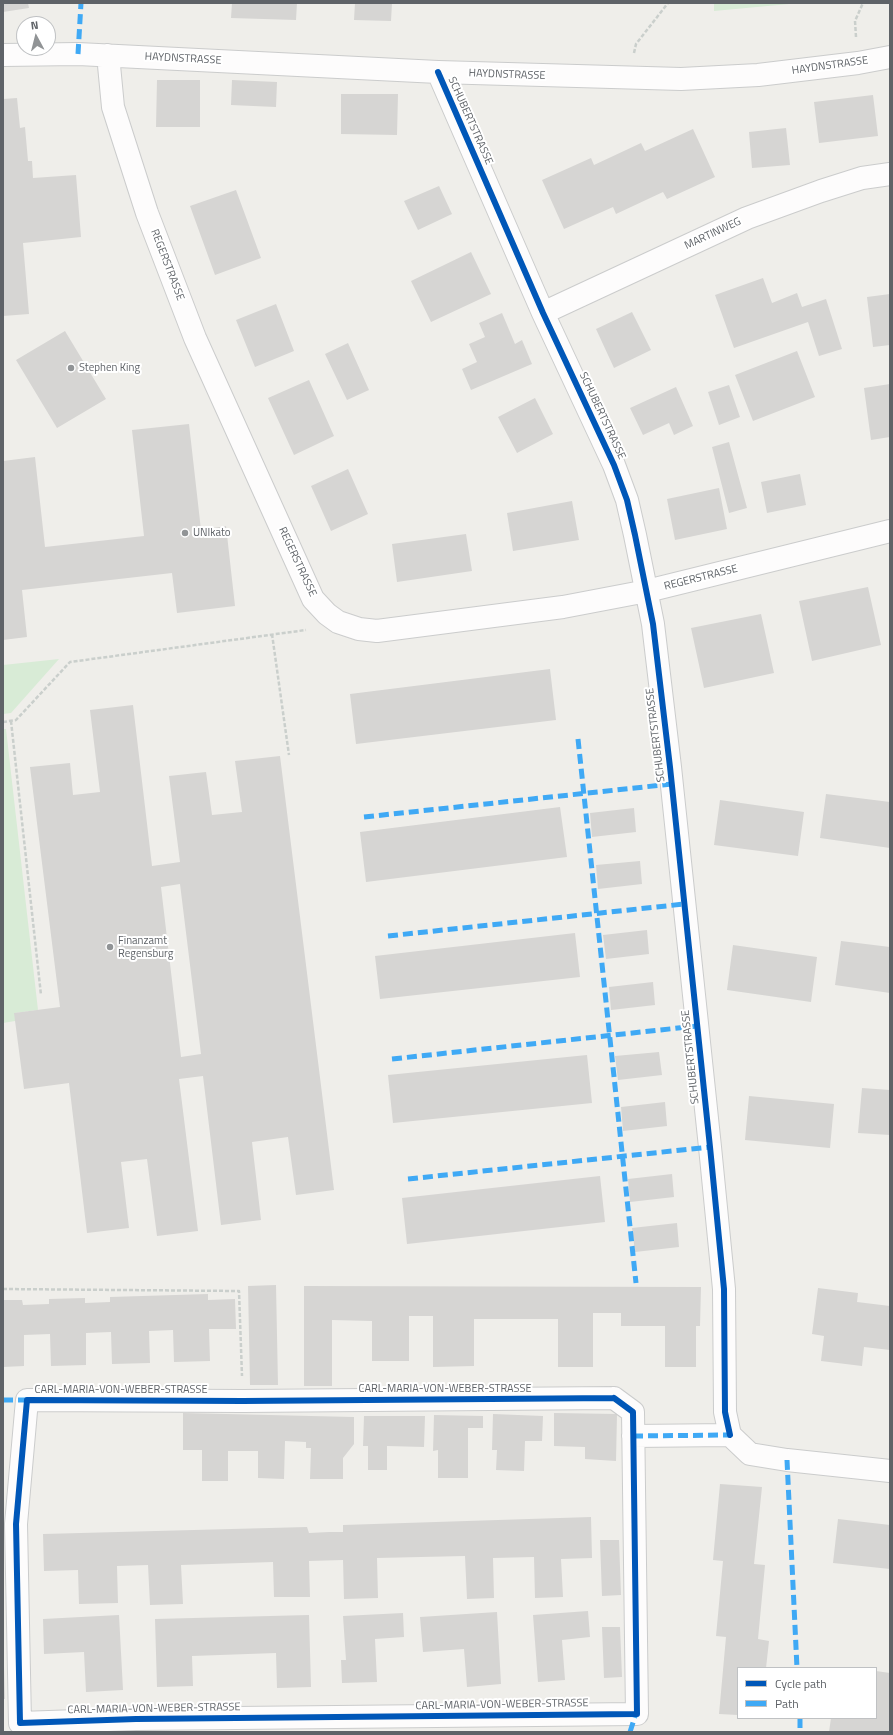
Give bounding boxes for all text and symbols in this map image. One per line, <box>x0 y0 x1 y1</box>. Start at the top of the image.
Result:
north arrow <box>16 16 56 56</box>
text: N <box>30 17 39 33</box>
street label: HAYDNSTRASSE <box>144 50 222 68</box>
street label: HAYDNSTRASSE <box>791 54 869 78</box>
street label: HAYDNSTRASSE <box>468 67 546 83</box>
street label: SCHUBERTSTRASSE <box>445 75 495 167</box>
street label: MARTINWEG <box>683 215 743 253</box>
street label: REGERSTRASSE <box>147 227 187 303</box>
place label: Stephen King <box>79 361 140 375</box>
marker: Stephen King <box>66 363 76 373</box>
street label: SCHUBERTSTRASSE <box>576 370 628 462</box>
street label: REGERSTRASSE <box>275 525 319 599</box>
place label: UNIkato <box>193 526 231 540</box>
marker: UNIkato <box>180 528 190 538</box>
street label: REGERSTRASSE <box>663 562 739 594</box>
street label: SCHUBERTSTRASSE <box>644 687 668 783</box>
place label: Finanzamt Regensburg <box>118 934 173 960</box>
marker: Finanzamt Regensburg <box>105 942 115 952</box>
street label: SCHUBERTSTRASSE <box>679 1009 703 1105</box>
street label: CARL-MARIA-VON-WEBER-STRASSE <box>358 1382 532 1396</box>
street label: CARL-MARIA-VON-WEBER-STRASSE <box>34 1383 208 1397</box>
legend <box>737 1667 877 1719</box>
text: Cycle path <box>775 1674 827 1693</box>
text: Path <box>775 1694 799 1713</box>
street label: CARL-MARIA-VON-WEBER-STRASSE <box>415 1697 589 1713</box>
street label: CARL-MARIA-VON-WEBER-STRASSE <box>67 1701 241 1717</box>

